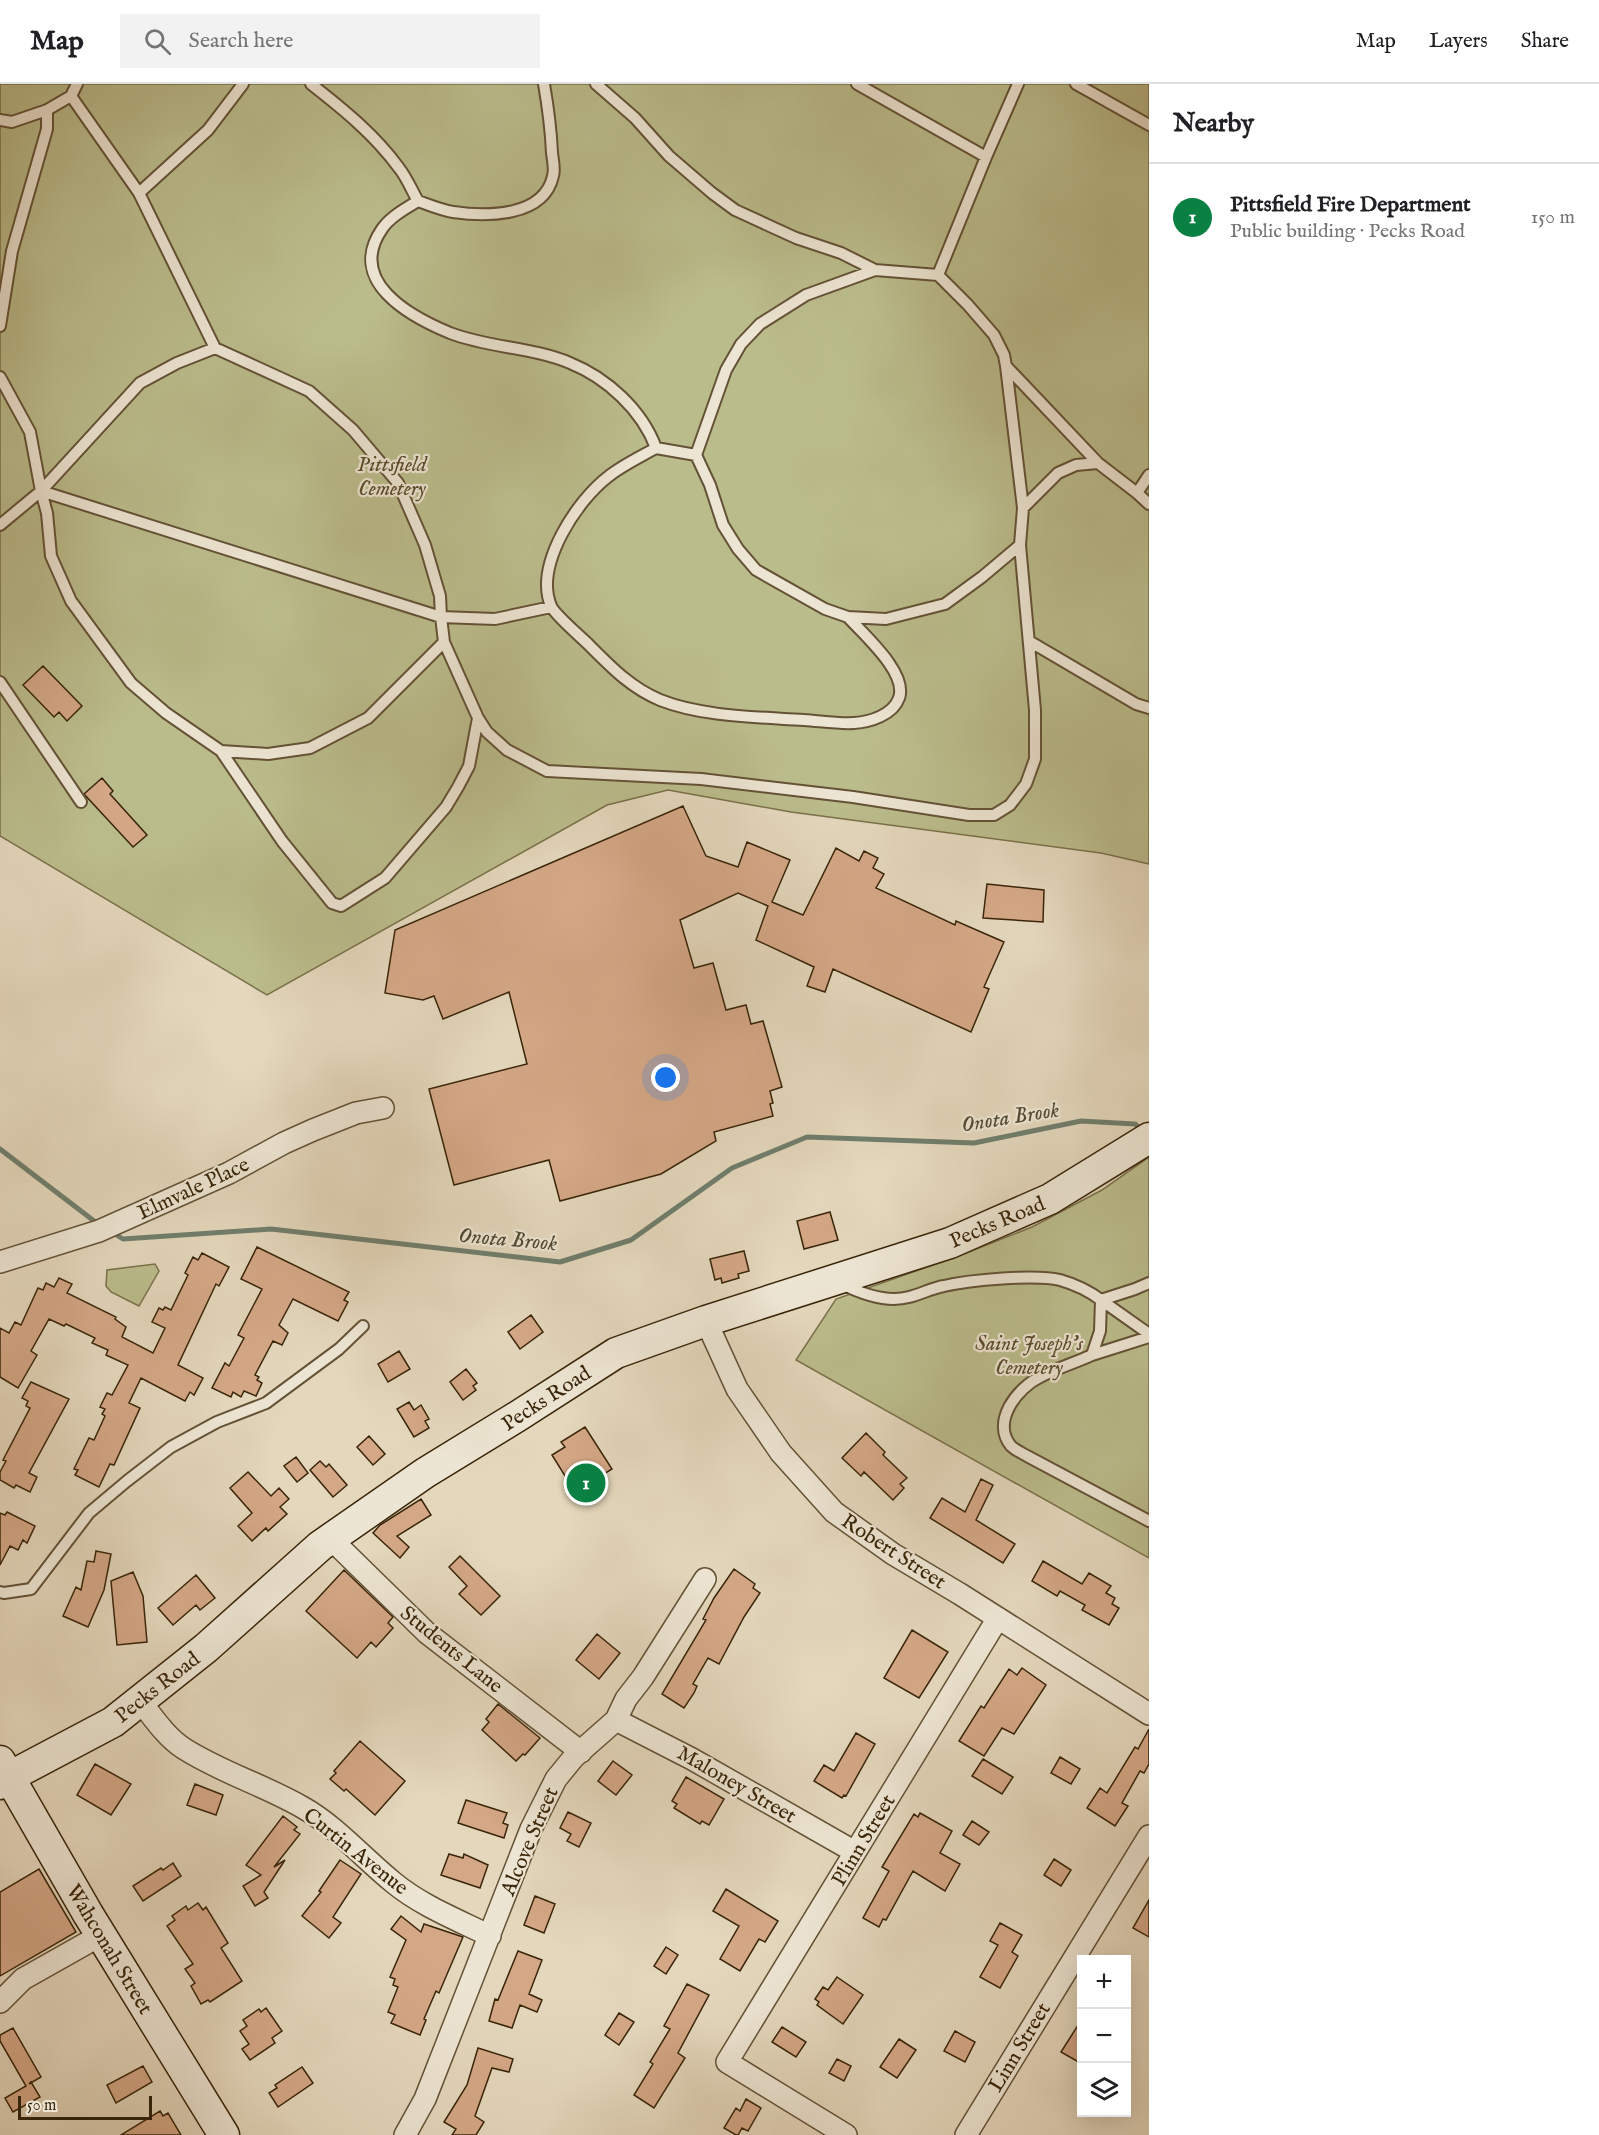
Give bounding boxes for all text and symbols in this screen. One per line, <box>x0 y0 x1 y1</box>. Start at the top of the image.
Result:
search box <box>120 14 540 68</box>
text: Map <box>30 24 84 59</box>
icon: search <box>141 25 174 58</box>
text: Search here <box>189 27 293 55</box>
text: Map <box>1356 28 1396 55</box>
text: Layers <box>1429 28 1488 55</box>
text: Share <box>1521 28 1569 55</box>
text: Nearby <box>1173 107 1254 140</box>
text: Pittsfield Fire Department <box>1230 191 1471 219</box>
text: 1 <box>1189 205 1196 230</box>
text: 150 m <box>1531 205 1575 230</box>
text: Public building · Pecks Road <box>1230 219 1465 244</box>
park label: Pittsfield Cemetery <box>357 452 429 503</box>
your location <box>651 1063 680 1092</box>
water label: Onota Brook <box>959 1096 1061 1140</box>
street label: Elmvale Place <box>134 1152 254 1227</box>
street label: Pecks Road <box>946 1191 1050 1256</box>
water label: Onota Brook <box>457 1222 558 1258</box>
park label: Saint Joseph's Cemetery <box>975 1331 1084 1382</box>
street label: Pecks Road <box>497 1360 597 1438</box>
pin: 1 <box>566 1460 606 1506</box>
street label: Robert Street <box>836 1508 951 1596</box>
street label: Students Lane <box>394 1600 508 1700</box>
street label: Pecks Road <box>110 1646 207 1730</box>
street label: Maloney Street <box>672 1740 801 1830</box>
street label: Alcove Street <box>495 1783 565 1901</box>
street label: Plinn Street <box>826 1790 902 1892</box>
street label: Curtin Avenue <box>297 1803 413 1902</box>
street label: Wahconah Street <box>59 1880 158 2020</box>
map controls <box>1077 1955 1131 2117</box>
button: + <box>1077 1955 1131 2009</box>
street label: Linn Street <box>983 1998 1058 2097</box>
button: − <box>1077 2009 1131 2063</box>
button: layers <box>1077 2063 1131 2117</box>
scale bar <box>18 2093 152 2120</box>
text: 50 m <box>27 2096 56 2116</box>

